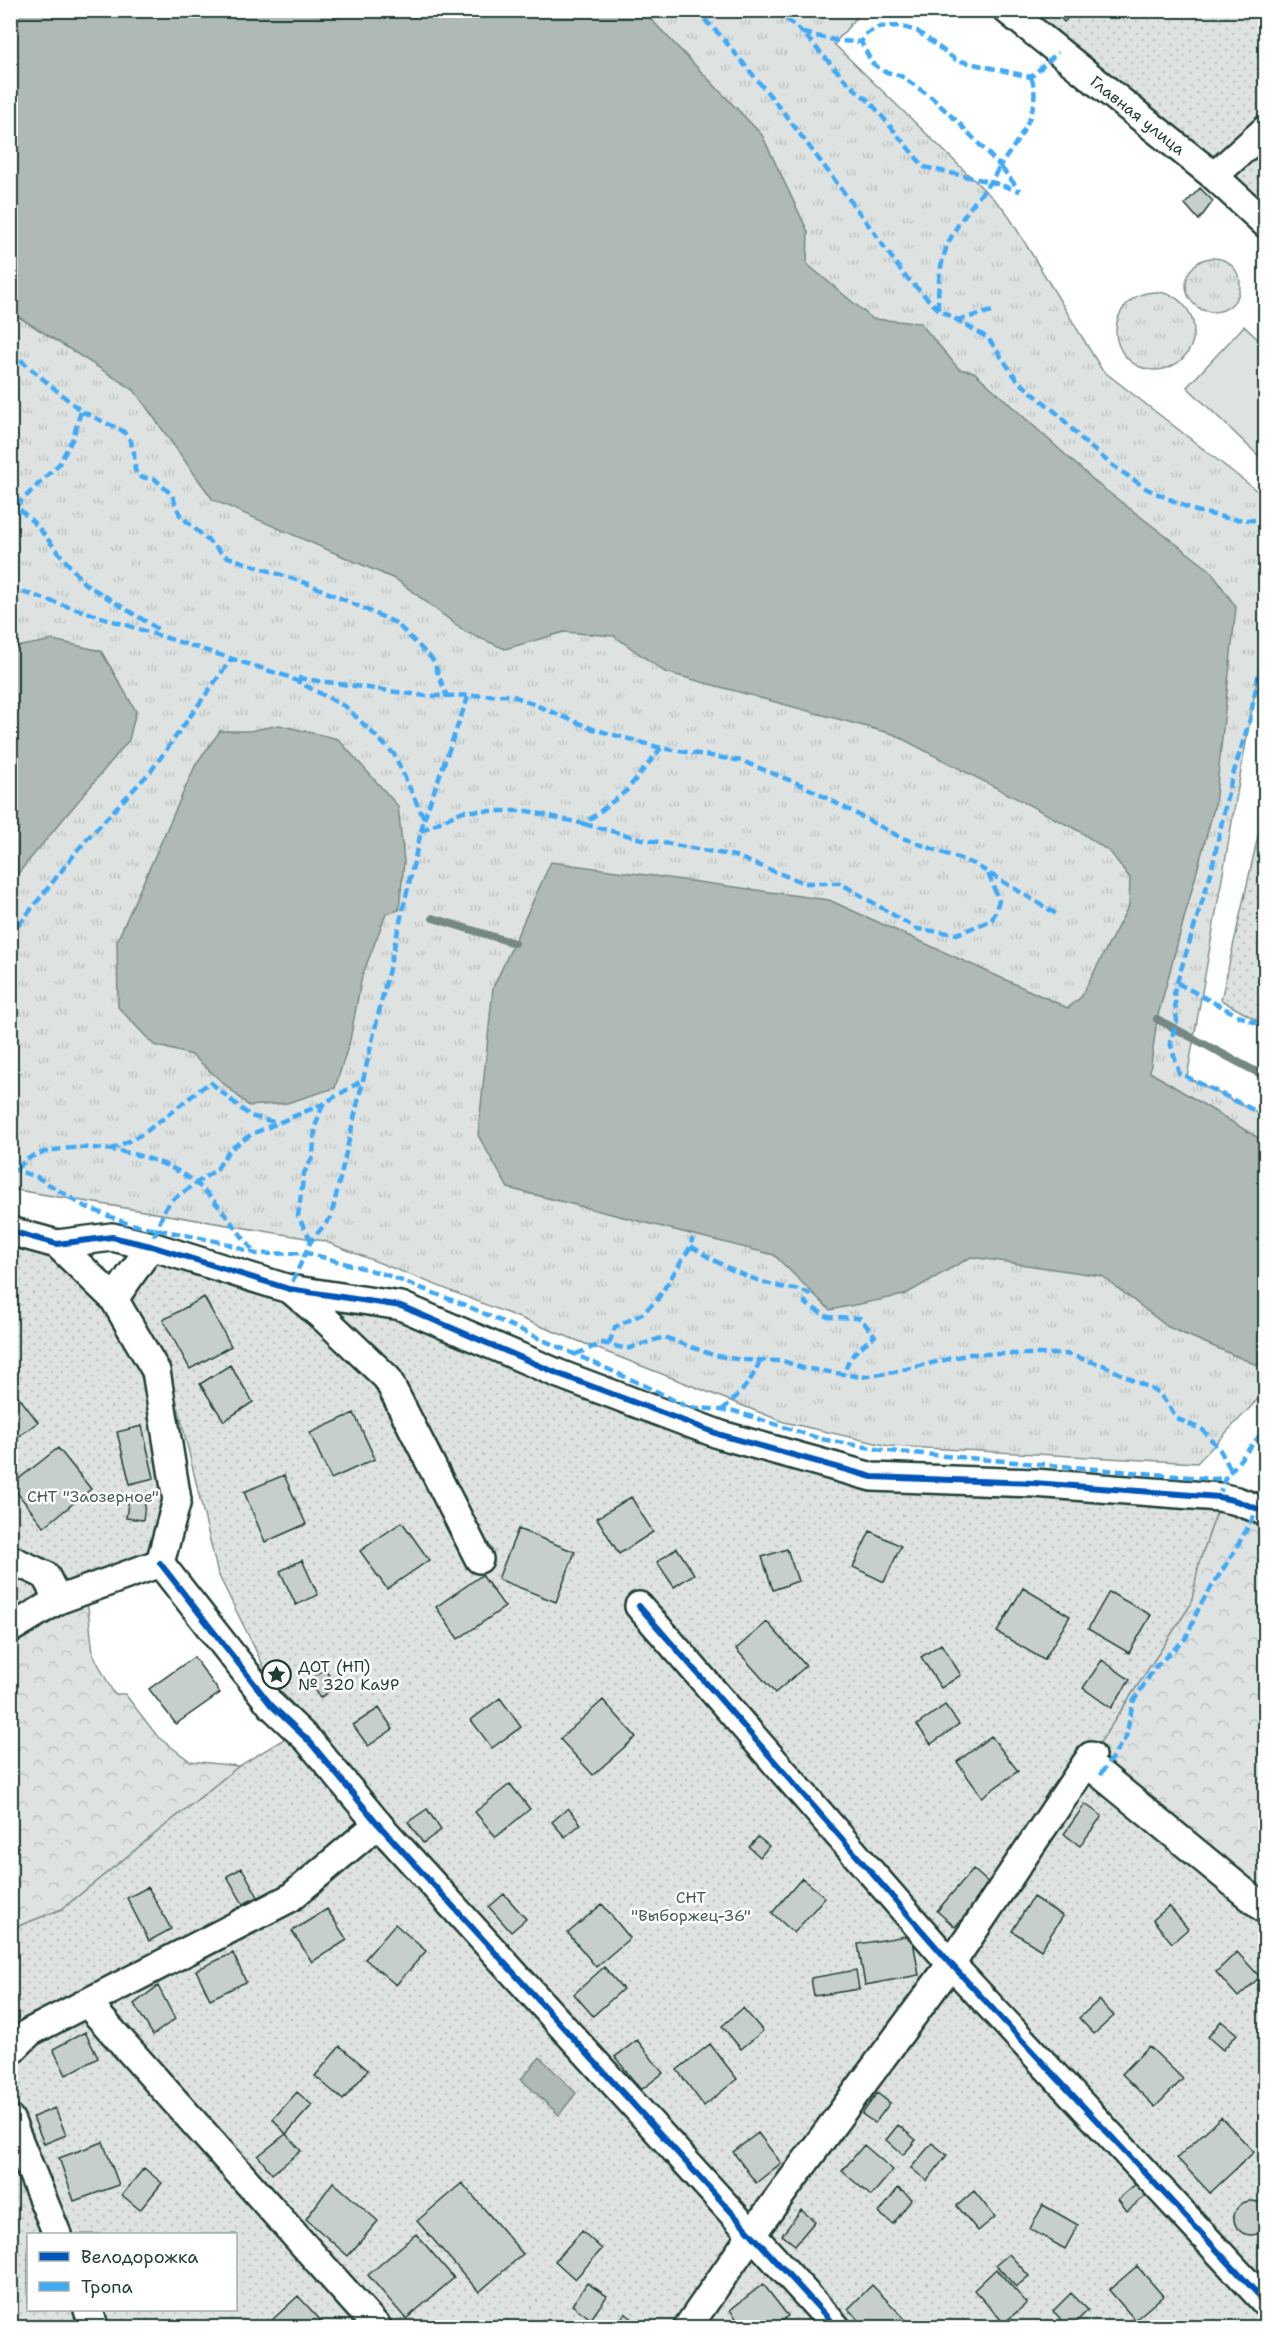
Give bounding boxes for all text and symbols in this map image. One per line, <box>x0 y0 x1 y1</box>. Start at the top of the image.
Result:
street label: Главная улица <box>1086 71 1190 160</box>
park label: СНТ "Заозерное" <box>27 1486 159 1507</box>
place label: ДОТ (НП) № 320 КаУР <box>298 1656 399 1695</box>
place icon: ДОТ (НП) № 320 КаУР <box>261 1659 293 1691</box>
park label: СНТ "Выборжец-36" <box>631 1887 751 1926</box>
legend <box>27 2233 237 2311</box>
text: Велодорожка <box>81 2245 199 2269</box>
text: Тропа <box>81 2275 133 2299</box>

